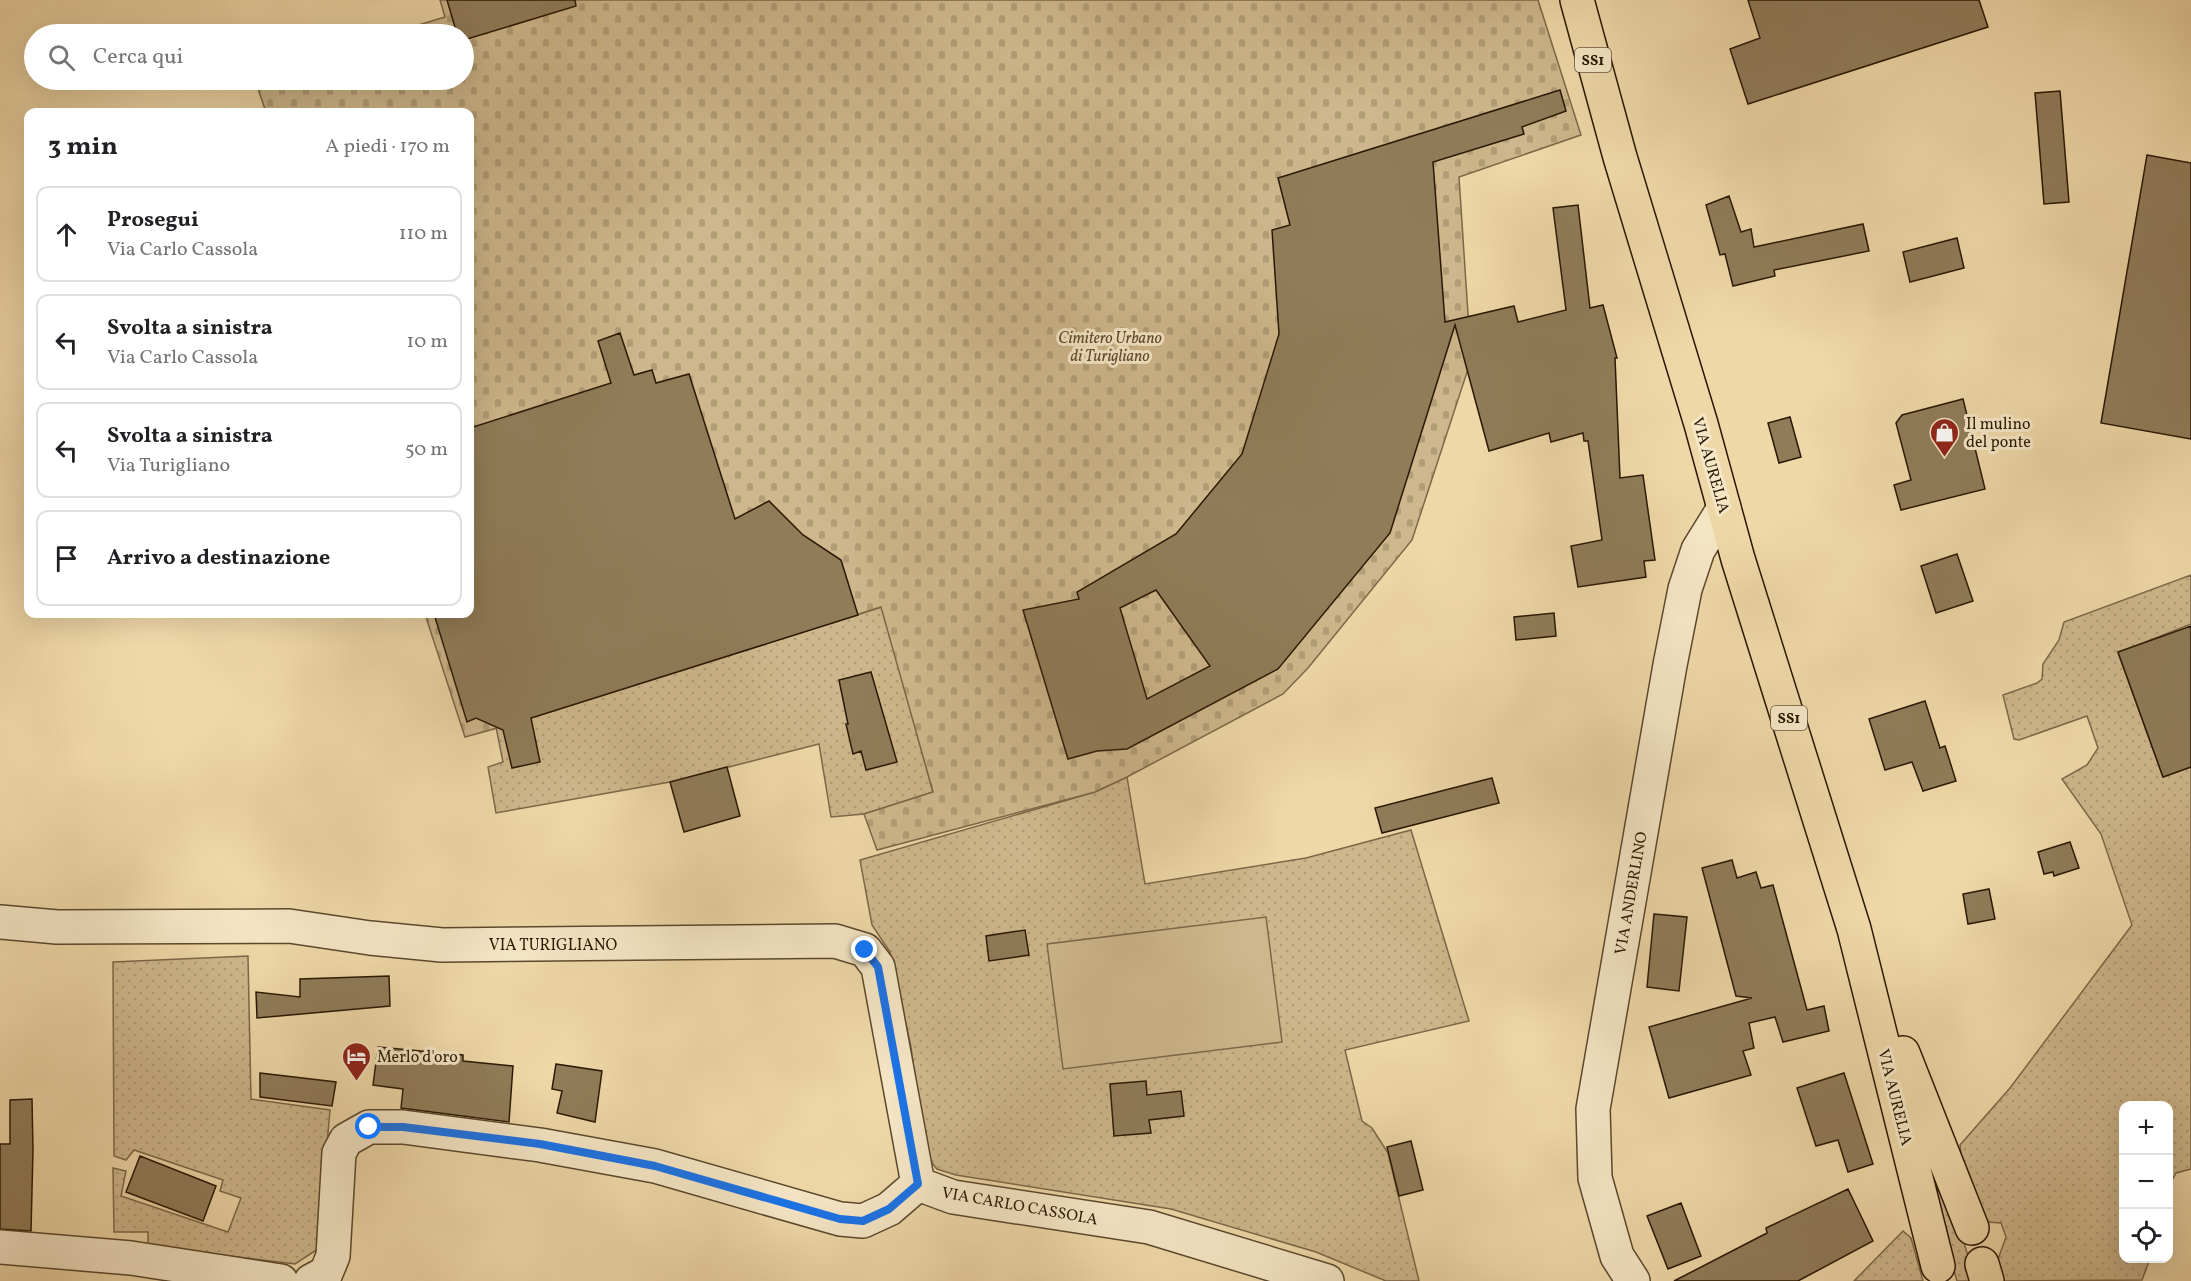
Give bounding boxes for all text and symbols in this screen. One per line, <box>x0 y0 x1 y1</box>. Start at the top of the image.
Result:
search box <box>24 24 474 90</box>
icon: search <box>45 41 78 74</box>
text: Cerca qui <box>93 42 183 73</box>
road number: SS1 <box>1575 48 1611 72</box>
text: 3 min <box>48 129 118 165</box>
text: A piedi · 170 m <box>325 133 450 161</box>
text: Prosegui <box>107 205 199 236</box>
icon: ahead <box>50 218 83 251</box>
text: 110 m <box>399 220 448 248</box>
text: Via Carlo Cassola <box>107 236 258 264</box>
text: Svolta a sinistra <box>107 313 273 344</box>
icon: left <box>50 326 83 359</box>
text: 10 m <box>407 328 448 356</box>
park label: Cimitero Urbano di Turigliano <box>1058 328 1162 368</box>
text: Via Carlo Cassola <box>107 344 258 372</box>
place label: Il mulino del ponte <box>1966 414 2031 454</box>
street label: VIA AURELIA <box>1686 415 1734 516</box>
shop icon: Il mulino del ponte <box>1929 416 1961 458</box>
text: Svolta a sinistra <box>107 421 273 452</box>
icon: left <box>50 434 83 467</box>
text: 50 m <box>405 436 448 464</box>
text: Via Turigliano <box>107 452 230 480</box>
icon: arrive <box>50 542 83 575</box>
text: Arrivo a destinazione <box>107 543 330 574</box>
road number: SS1 <box>1771 706 1807 730</box>
street label: VIA ANDERLINO <box>1610 830 1654 957</box>
street label: VIA TURIGLIANO <box>489 935 618 957</box>
route end <box>851 936 877 962</box>
hotel icon: Merlo d'oro <box>340 1040 372 1082</box>
place label: Merlo d'oro <box>377 1047 458 1069</box>
street label: VIA AURELIA <box>1871 1047 1917 1148</box>
map controls <box>2119 1101 2173 1263</box>
button: + <box>2119 1101 2173 1155</box>
route start <box>355 1113 381 1139</box>
button: − <box>2119 1155 2173 1209</box>
street label: VIA CARLO CASSOLA <box>940 1182 1100 1232</box>
button: locate <box>2119 1209 2173 1263</box>

